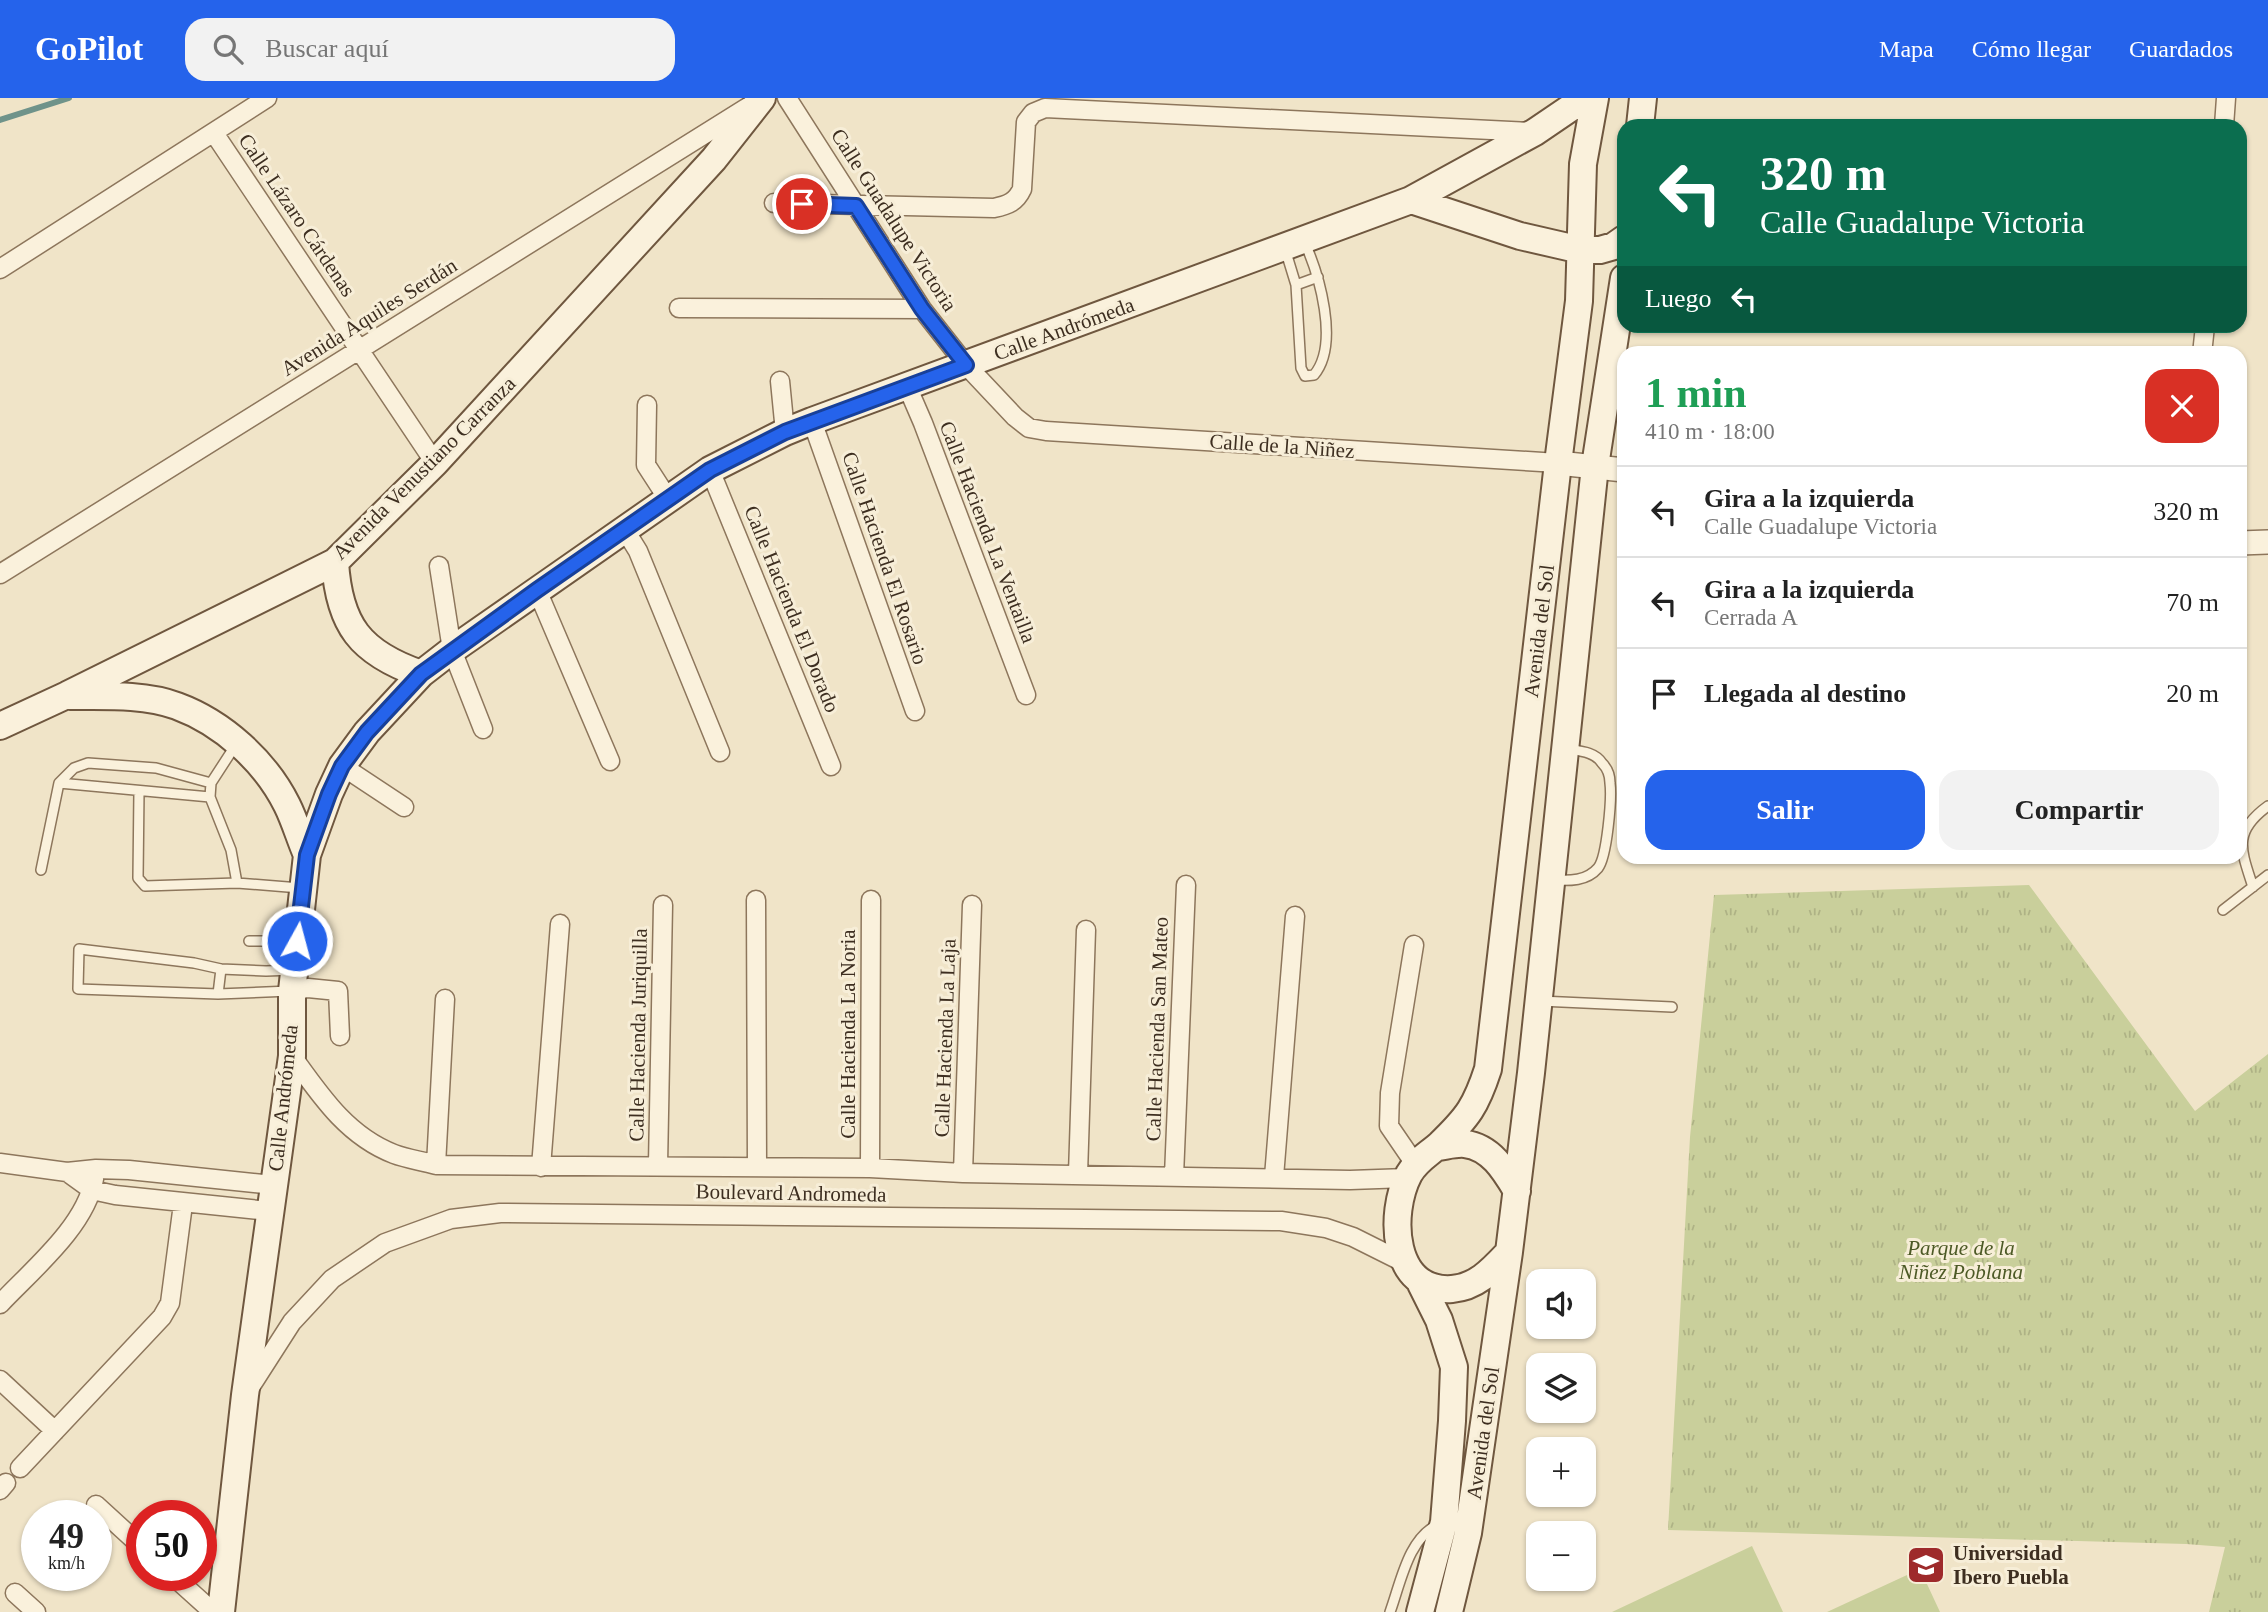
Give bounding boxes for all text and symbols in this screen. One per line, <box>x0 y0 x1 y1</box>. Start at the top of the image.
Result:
search box <box>185 18 675 81</box>
icon: search <box>209 30 247 68</box>
text: GoPilot <box>35 31 143 67</box>
text: Buscar aquí <box>265 34 389 63</box>
text: Mapa <box>1879 36 1934 62</box>
text: Cómo llegar <box>1972 36 2091 62</box>
text: Guardados <box>2129 36 2233 62</box>
street label: Calle Guadalupe Victoria <box>826 124 962 316</box>
street label: Calle Lázaro Cárdenas <box>234 129 360 301</box>
text: 320 m <box>1760 146 1887 201</box>
icon: left <box>1645 147 1736 238</box>
pin <box>772 174 832 234</box>
icon: arrive <box>783 185 821 223</box>
text: Calle Guadalupe Victoria <box>1760 204 2084 240</box>
street label: Avenida Aquiles Serdán <box>277 253 462 381</box>
icon: left <box>1725 280 1763 318</box>
text: Luego <box>1645 284 1711 313</box>
street label: Calle Andrómeda <box>991 292 1138 366</box>
button: close <box>2145 369 2219 443</box>
text: 1 min <box>1645 370 1747 416</box>
street label: Avenida Venustiano Carranza <box>328 371 521 564</box>
street label: Calle Hacienda La Ventailla <box>935 418 1042 647</box>
text: 410 m · 18:00 <box>1645 419 1775 444</box>
street label: Calle de la Niñez <box>1209 429 1355 463</box>
street label: Calle Hacienda El Rosario <box>837 449 933 667</box>
text: Gira a la izquierda <box>1704 484 1914 513</box>
icon: left <box>1645 493 1683 531</box>
text: 320 m <box>2153 497 2219 526</box>
street label: Calle Hacienda El Dorado <box>739 502 845 716</box>
text: Calle Guadalupe Victoria <box>1704 514 1937 539</box>
street label: Avenida del Sol <box>1519 563 1559 699</box>
text: Gira a la izquierda <box>1704 575 1914 604</box>
icon: left <box>1645 584 1683 622</box>
text: 70 m <box>2166 588 2219 617</box>
text: Cerrada A <box>1704 605 1798 630</box>
icon: arrive <box>1645 675 1683 713</box>
text: Llegada al destino <box>1704 679 1906 708</box>
text: 20 m <box>2166 679 2219 708</box>
button: Salir <box>1645 770 1925 850</box>
button: Compartir <box>1939 770 2219 850</box>
position arrow <box>260 904 334 978</box>
street label: Calle Hacienda San Mateo <box>1141 916 1173 1142</box>
street label: Calle Hacienda Juriquilla <box>624 927 652 1142</box>
street label: Calle Hacienda La Noria <box>836 929 860 1139</box>
street label: Calle Hacienda La Laja <box>930 938 960 1138</box>
street label: Calle Andrómeda <box>263 1023 303 1173</box>
street label: Boulevard Andromeda <box>695 1179 887 1207</box>
park label: Parque de la Niñez Poblana <box>1898 1236 2023 1284</box>
map controls <box>1526 1269 1596 1591</box>
button: sound <box>1526 1269 1596 1339</box>
button: layers <box>1526 1353 1596 1423</box>
street label: Avenida del Sol <box>1462 1365 1504 1501</box>
button: + <box>1526 1437 1596 1507</box>
speed limit sign: 50 <box>126 1500 217 1591</box>
text: 49 <box>49 1517 84 1556</box>
button: − <box>1526 1521 1596 1591</box>
place label: Universidad Ibero Puebla <box>1953 1541 2069 1589</box>
school or university icon: Universidad Ibero Puebla <box>1905 1544 1947 1586</box>
text: km/h <box>48 1553 85 1573</box>

